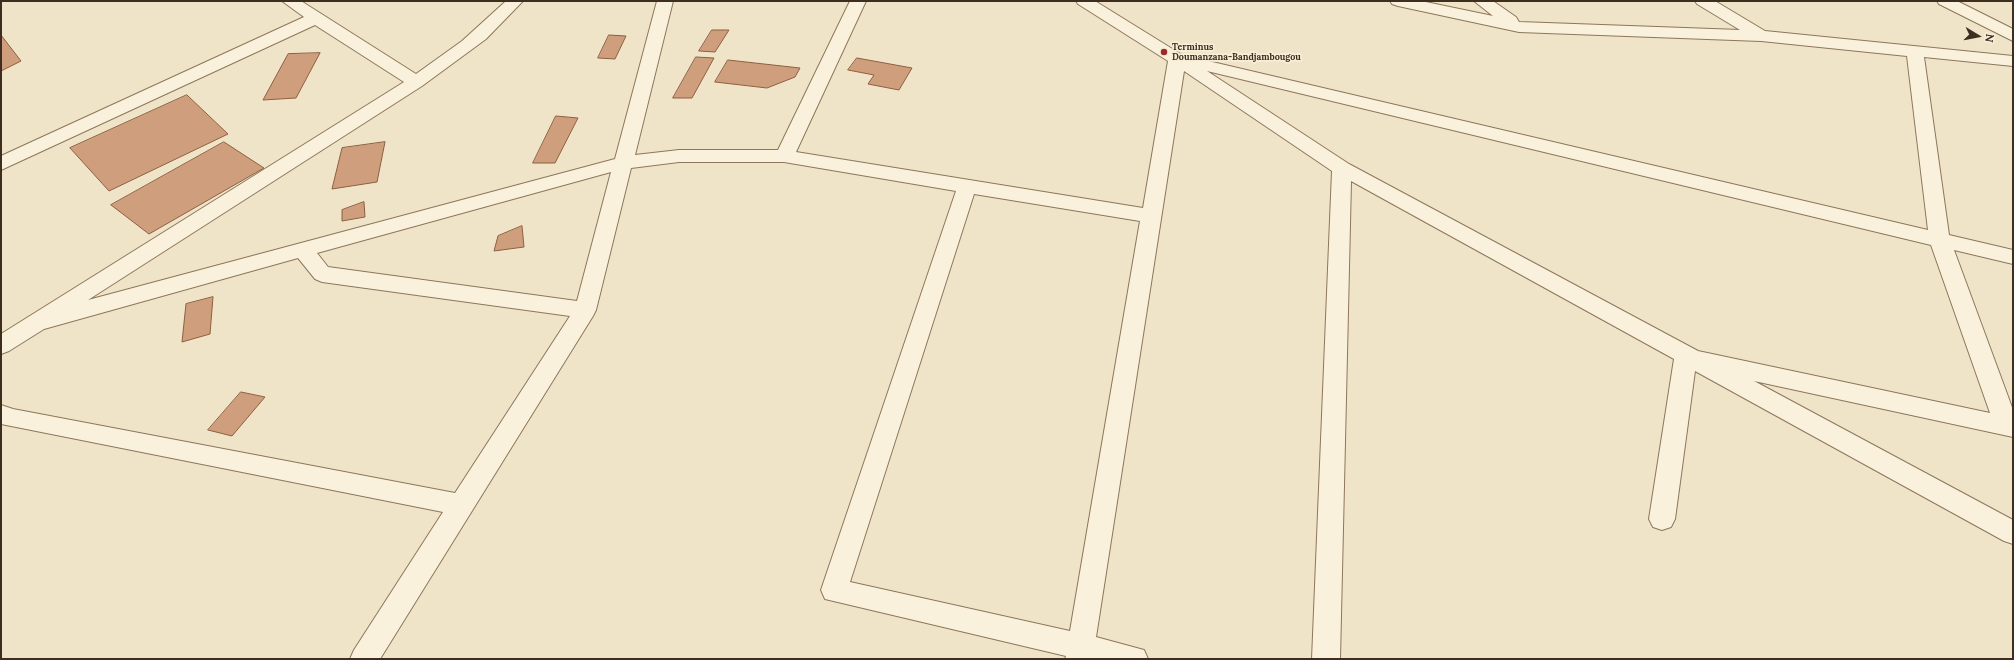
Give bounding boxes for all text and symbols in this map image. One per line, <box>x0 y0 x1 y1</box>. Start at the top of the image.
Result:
north arrow <box>1958 16 1998 56</box>
text: N <box>1982 33 1997 43</box>
place label: Terminus Doumanzana-Bandjambougou <box>1172 42 1301 63</box>
marker: Terminus Doumanzana-Bandjambougou <box>1159 47 1169 57</box>

